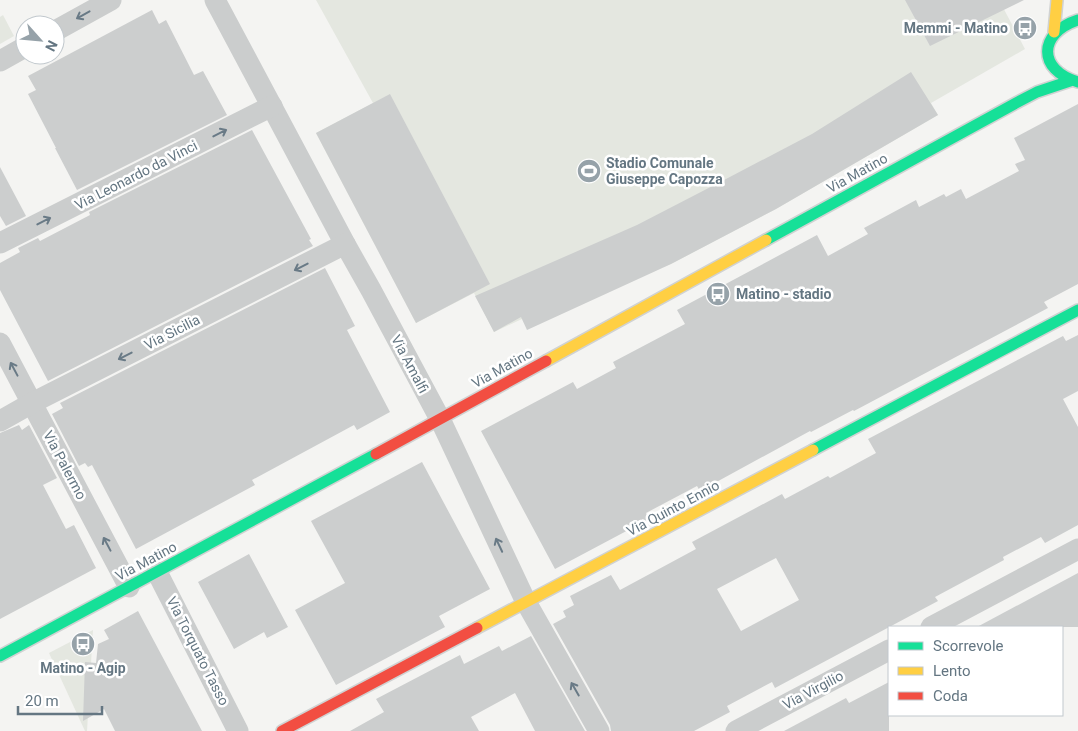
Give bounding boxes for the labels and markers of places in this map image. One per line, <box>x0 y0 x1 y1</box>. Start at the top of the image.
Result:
bus stop icon: Memmi - Matino <box>1012 15 1038 41</box>
place label: Memmi - Matino <box>904 20 1008 36</box>
place label: Stadio Comunale Giuseppe Capozza <box>606 155 723 187</box>
sports icon: Stadio Comunale Giuseppe Capozza <box>576 158 602 184</box>
bus stop icon: Matino - stadio <box>705 281 731 307</box>
place label: Matino - stadio <box>736 286 831 302</box>
bus stop icon: Matino - Agip <box>70 631 96 657</box>
place label: Matino - Agip <box>40 660 126 676</box>

